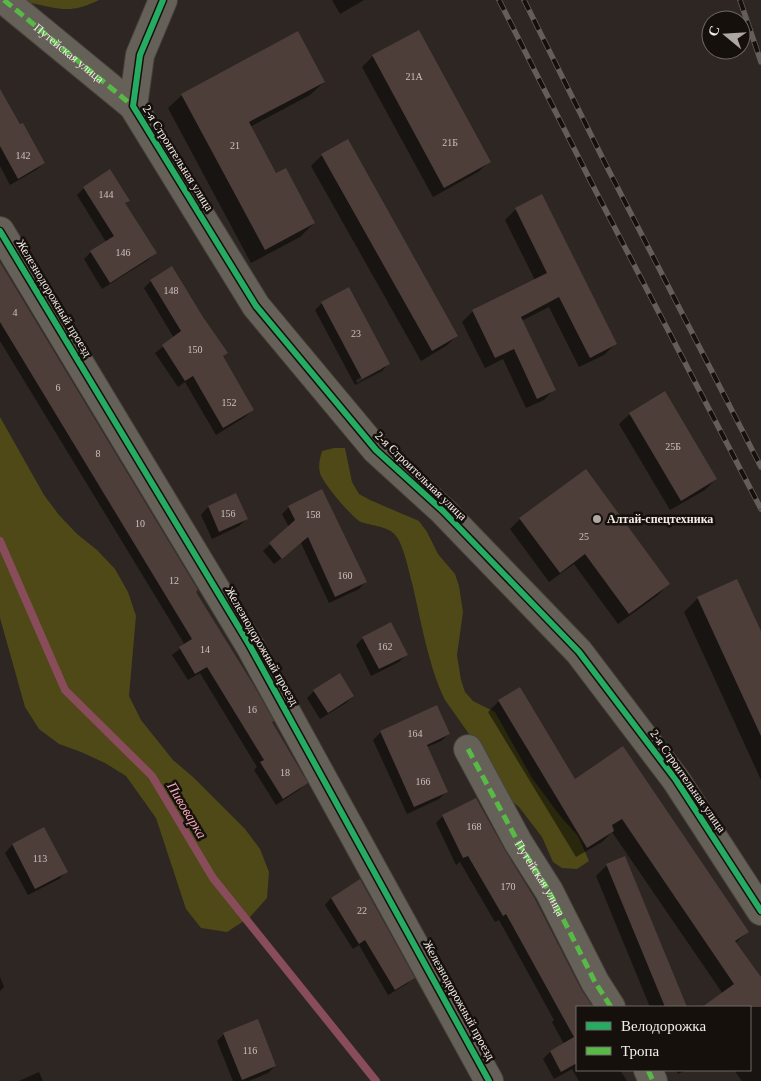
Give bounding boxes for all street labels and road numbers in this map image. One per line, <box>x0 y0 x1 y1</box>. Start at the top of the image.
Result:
street label: Путейская улица <box>31 21 107 87</box>
street label: 2-я Строительная улица <box>140 103 217 214</box>
street label: Железнодорожный проезд <box>13 237 95 359</box>
street label: 2-я Строительная улица <box>372 429 470 524</box>
street label: Железнодорожный проезд <box>222 584 302 708</box>
street label: 2-я Строительная улица <box>647 727 729 836</box>
street label: Путейская улица <box>512 838 568 919</box>
street label: Железнодорожный проезд <box>420 938 498 1062</box>

